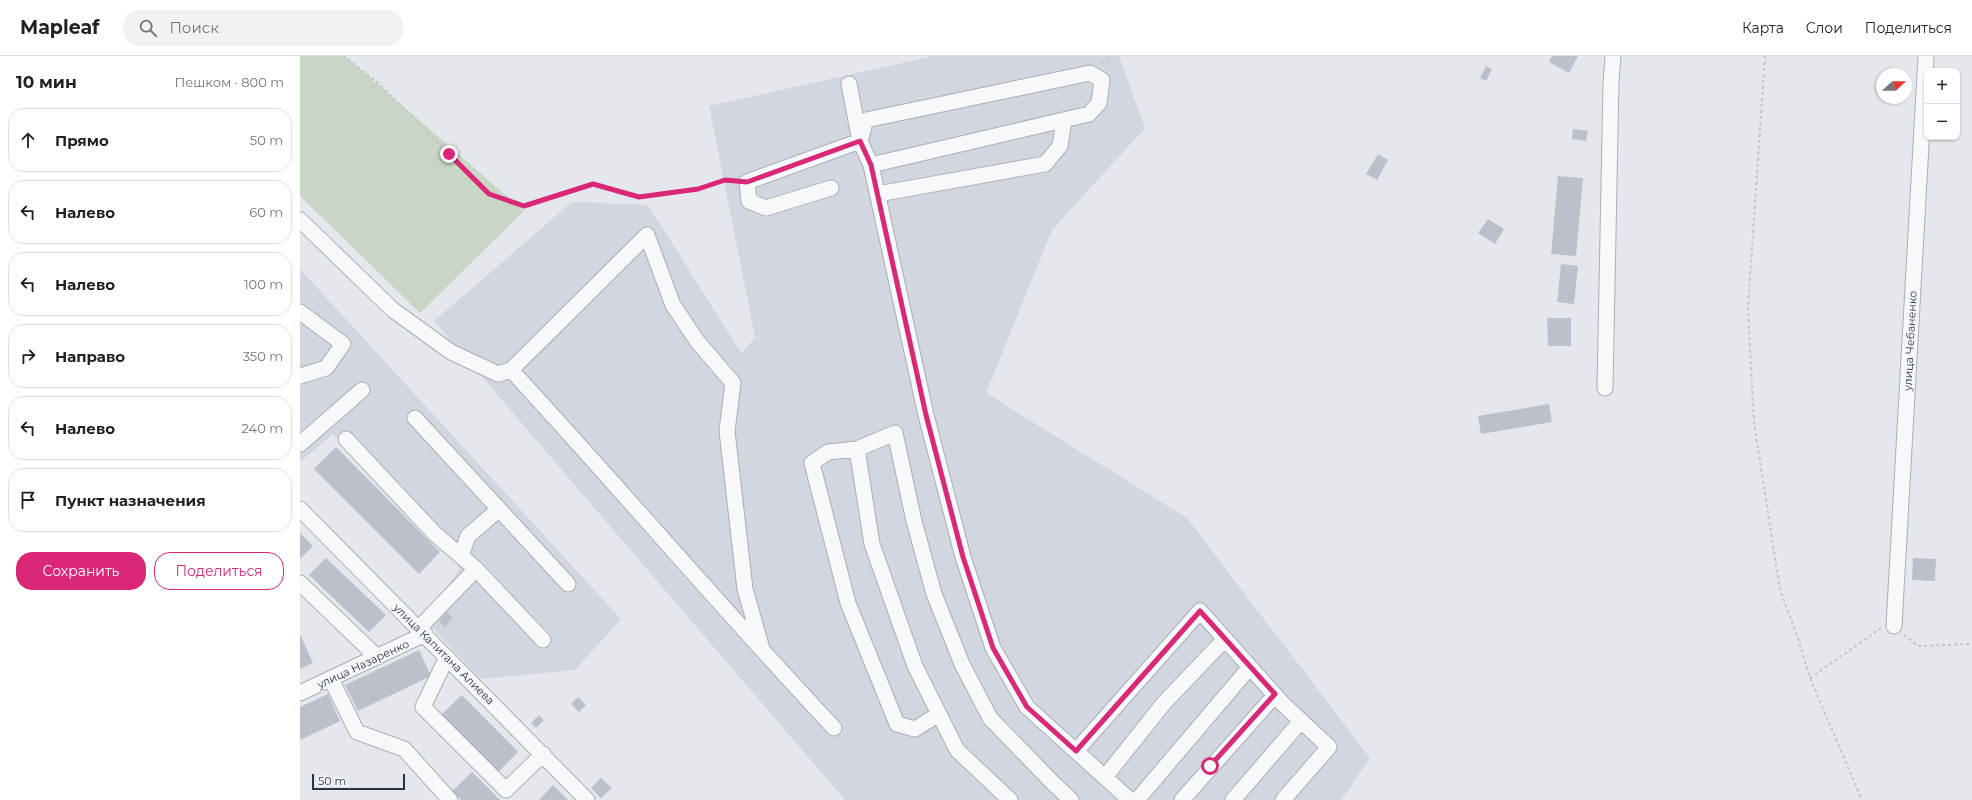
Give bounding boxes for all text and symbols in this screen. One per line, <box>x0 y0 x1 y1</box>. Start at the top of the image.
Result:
search box <box>123 10 403 46</box>
text: Mapleaf <box>20 16 99 39</box>
icon: search <box>137 17 159 39</box>
text: Поиск <box>169 18 219 37</box>
text: Карта <box>1742 19 1784 37</box>
text: Слои <box>1806 19 1843 37</box>
text: Поделиться <box>1865 19 1952 37</box>
north arrow <box>1876 68 1912 104</box>
map controls <box>1924 68 1960 140</box>
button: + <box>1924 68 1960 104</box>
text: 10 мин <box>16 72 77 92</box>
text: Пешком · 800 m <box>175 74 284 90</box>
button: − <box>1924 104 1960 140</box>
icon: ahead <box>17 129 39 151</box>
text: Прямо <box>55 131 109 150</box>
text: 50 m <box>250 132 283 148</box>
route end <box>440 145 458 163</box>
icon: left <box>17 201 39 223</box>
text: Налево <box>55 203 115 222</box>
text: 60 m <box>249 204 283 220</box>
icon: left <box>17 273 39 295</box>
text: Налево <box>55 275 115 294</box>
text: 100 m <box>244 276 283 292</box>
street label: улица Чебаненко <box>1900 291 1920 392</box>
icon: right <box>17 345 39 367</box>
text: Направо <box>55 347 125 366</box>
text: 350 m <box>243 348 283 364</box>
icon: left <box>17 417 39 439</box>
text: Налево <box>55 419 115 438</box>
text: 240 m <box>242 420 283 436</box>
icon: arrive <box>17 489 39 511</box>
text: Пункт назначения <box>55 491 206 510</box>
button: Сохранить <box>16 552 146 590</box>
button: Поделиться <box>154 552 284 590</box>
street label: улица Капитана Алиева <box>390 600 497 707</box>
street label: улица Назаренко <box>314 637 411 692</box>
route start <box>1201 757 1219 775</box>
scale bar <box>312 772 405 791</box>
text: 50 m <box>318 774 346 788</box>

